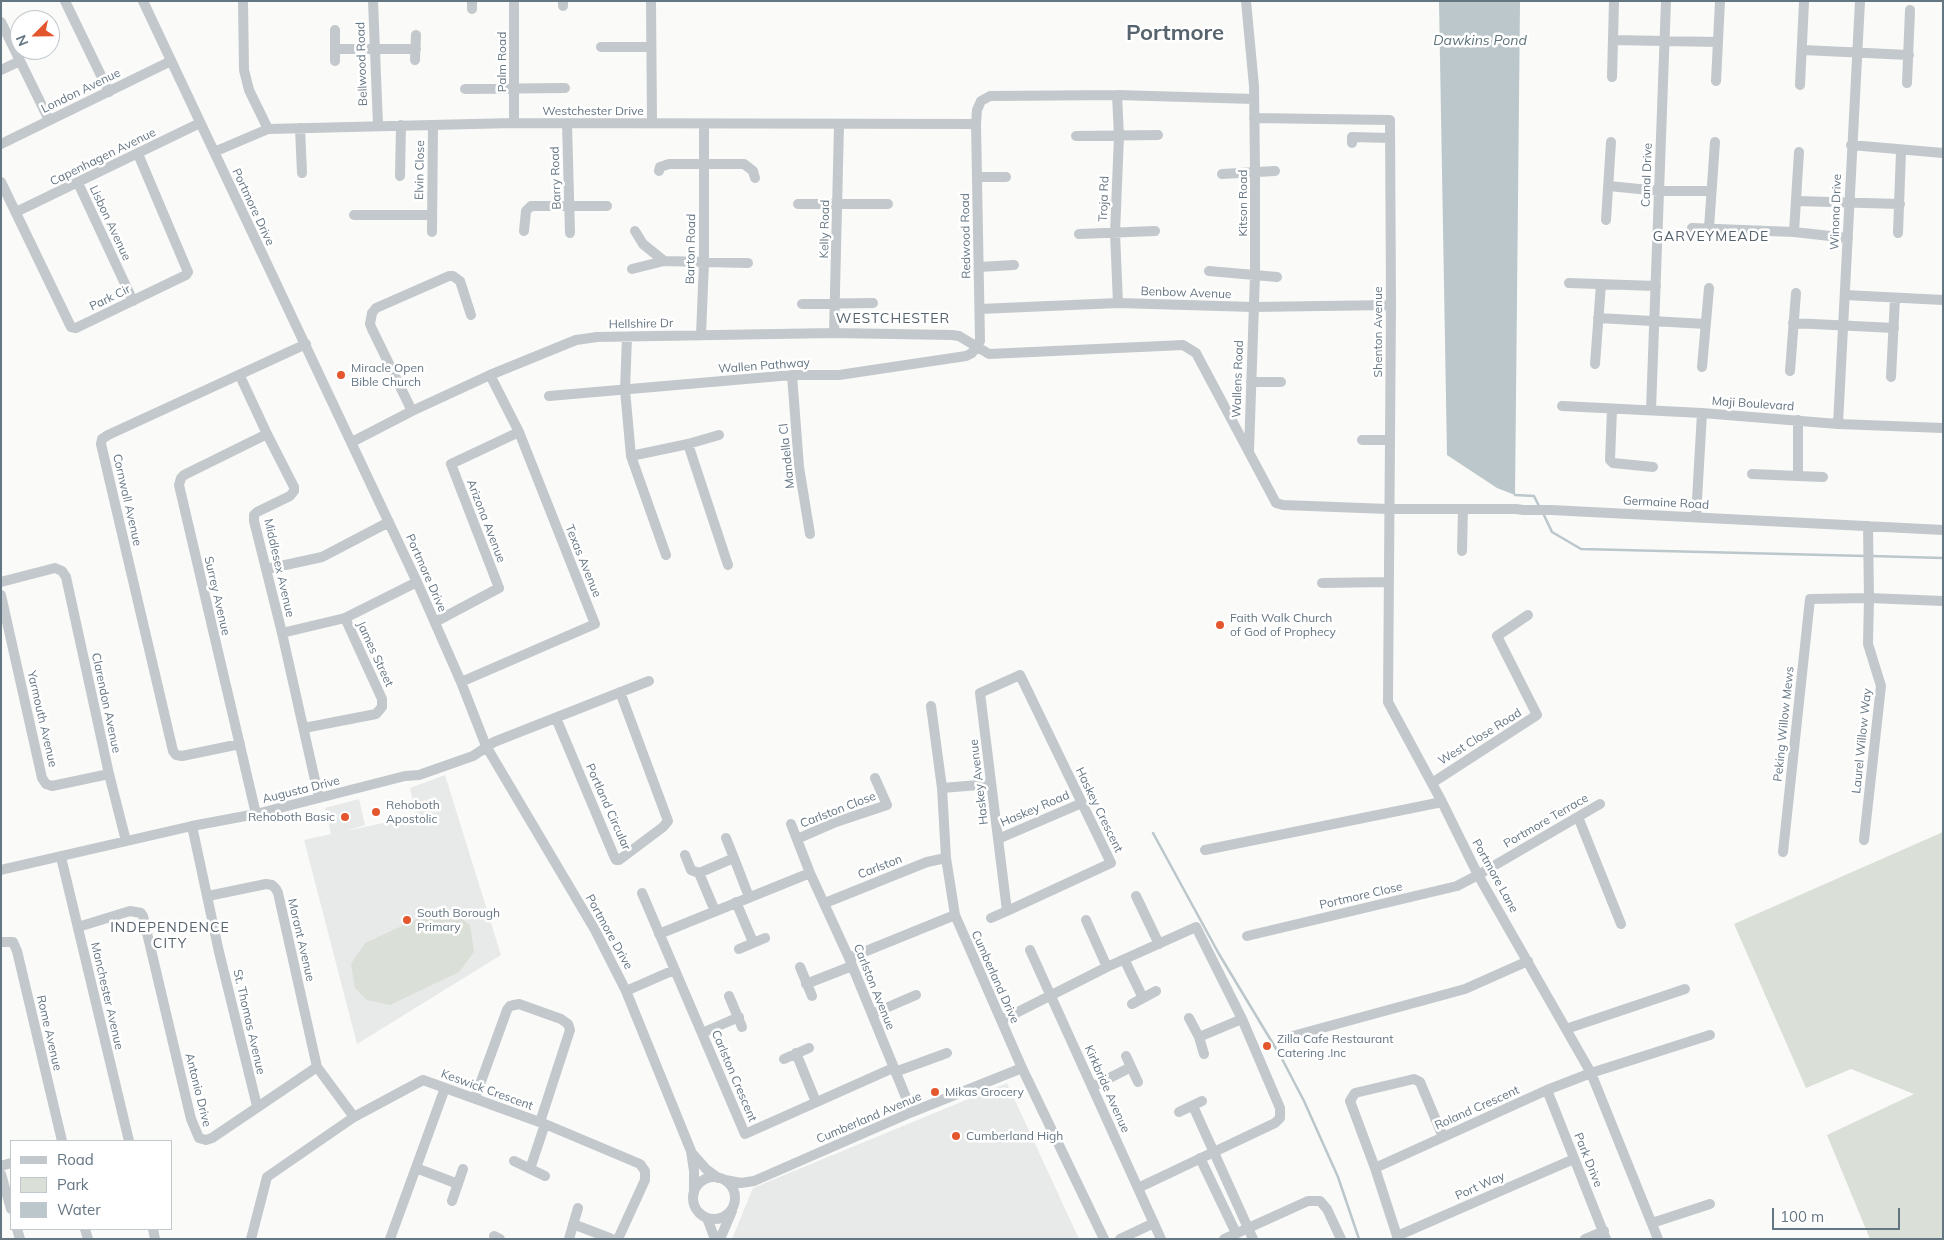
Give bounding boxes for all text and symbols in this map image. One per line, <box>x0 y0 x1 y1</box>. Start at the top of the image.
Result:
north arrow <box>10 10 60 60</box>
district label: Portmore <box>1126 20 1224 46</box>
street label: Bellwood Road <box>353 22 371 106</box>
text: N <box>12 32 32 49</box>
street label: Palm Road <box>495 32 509 92</box>
water label: Dawkins Pond <box>1433 33 1527 49</box>
street label: London Avenue <box>39 66 123 116</box>
street label: Westchester Drive <box>542 104 644 118</box>
street label: Capenhagen Avenue <box>48 125 158 189</box>
street label: Elvin Close <box>412 140 428 200</box>
street label: Canal Drive <box>1639 143 1655 207</box>
street label: Barry Road <box>548 146 564 210</box>
street label: Portmore Drive <box>229 166 277 248</box>
street label: Kitson Road <box>1236 169 1250 237</box>
street label: Winona Drive <box>1827 174 1845 250</box>
street label: Troja Rd <box>1096 176 1112 222</box>
street label: Lisbon Avenue <box>86 183 134 263</box>
street label: Redwood Road <box>958 193 974 279</box>
street label: Kelly Road <box>817 200 833 258</box>
street label: Barton Road <box>683 214 699 284</box>
district label: GARVEYMEADE <box>1651 229 1771 245</box>
street label: Park Cir <box>87 282 133 314</box>
street label: Benbow Avenue <box>1140 284 1232 302</box>
street label: Shenton Avenue <box>1371 286 1385 378</box>
district label: WESTCHESTER <box>834 311 952 327</box>
street label: Hellshire Dr <box>609 316 673 332</box>
street label: Wallens Road <box>1229 340 1247 418</box>
street label: Wallen Pathway <box>718 356 810 376</box>
place label: Miracle Open Bible Church <box>351 361 424 389</box>
marker: Miracle Open Bible Church <box>335 369 347 381</box>
street label: Maji Boulevard <box>1711 394 1795 414</box>
street label: Mandella Cl <box>776 423 798 489</box>
street label: Cornwall Avenue <box>109 453 145 547</box>
street label: Arizona Avenue <box>463 477 509 565</box>
street label: Germaine Road <box>1623 494 1709 512</box>
street label: Middlesex Avenue <box>261 517 297 619</box>
street label: Texas Avenue <box>562 522 604 600</box>
street label: Portmore Drive <box>402 532 450 614</box>
street label: Surrey Avenue <box>201 555 233 637</box>
place label: Faith Walk Church of God of Prophecy <box>1230 611 1336 639</box>
street label: James Street <box>354 619 396 689</box>
marker: Faith Walk Church of God of Prophecy <box>1214 619 1226 631</box>
street label: Clarendon Avenue <box>88 652 124 754</box>
street label: Peking Willow Mews <box>1771 666 1797 782</box>
street label: Yarmouth Avenue <box>24 669 60 769</box>
street label: Laurel Willow Way <box>1849 688 1875 794</box>
street label: West Close Road <box>1436 706 1524 768</box>
street label: Haskey Avenue <box>967 738 991 826</box>
street label: Portland Circular <box>582 761 634 853</box>
street label: Haskey Crescent <box>1072 765 1126 855</box>
street label: Augusta Drive <box>261 773 341 807</box>
street label: Haskey Road <box>998 788 1072 830</box>
street label: Carlston Close <box>798 789 878 831</box>
street label: Portmore Terrace <box>1501 791 1591 851</box>
place label: Rehoboth Apostolic <box>386 798 440 826</box>
marker: Rehoboth Apostolic <box>370 806 382 818</box>
place label: Rehoboth Basic <box>248 810 335 824</box>
marker: Rehoboth Basic <box>339 811 351 823</box>
street label: Portmore Lane <box>1469 837 1521 915</box>
street label: Carlston <box>856 852 904 882</box>
street label: Portmore Close <box>1318 879 1404 913</box>
street label: Portmore Drive <box>582 892 636 972</box>
street label: Morant Avenue <box>284 897 318 983</box>
place label: South Borough Primary <box>417 906 500 934</box>
marker: South Borough Primary <box>401 914 413 926</box>
district label: INDEPENDENCE CITY <box>109 920 231 952</box>
street label: Cumberland Drive <box>968 928 1022 1026</box>
street label: Manchester Avenue <box>88 941 126 1051</box>
street label: Carlston Avenue <box>850 942 898 1032</box>
street label: St. Thomas Avenue <box>230 968 268 1076</box>
street label: Rome Avenue <box>33 994 65 1072</box>
street label: Carlston Crescent <box>708 1028 760 1124</box>
place label: Zilla Cafe Restaurant Catering .Inc <box>1277 1032 1393 1060</box>
marker: Zilla Cafe Restaurant Catering .Inc <box>1261 1040 1273 1052</box>
street label: Kirkbride Avenue <box>1081 1043 1133 1135</box>
street label: Antonio Drive <box>182 1052 214 1128</box>
street label: Keswick Crescent <box>439 1067 535 1113</box>
street label: Roland Crescent <box>1433 1083 1521 1133</box>
place label: Mikas Grocery <box>945 1085 1024 1099</box>
marker: Mikas Grocery <box>929 1086 941 1098</box>
street label: Cumberland Avenue <box>814 1089 924 1147</box>
place label: Cumberland High <box>966 1129 1063 1143</box>
marker: Cumberland High <box>950 1130 962 1142</box>
street label: Park Drive <box>1571 1131 1605 1189</box>
legend <box>10 1140 172 1230</box>
text: Road <box>57 1150 94 1169</box>
street label: Port Way <box>1453 1169 1507 1203</box>
text: Park <box>57 1175 89 1194</box>
scale bar <box>1774 1198 1902 1230</box>
text: Water <box>57 1200 101 1219</box>
text: 100 m <box>1780 1207 1824 1226</box>

